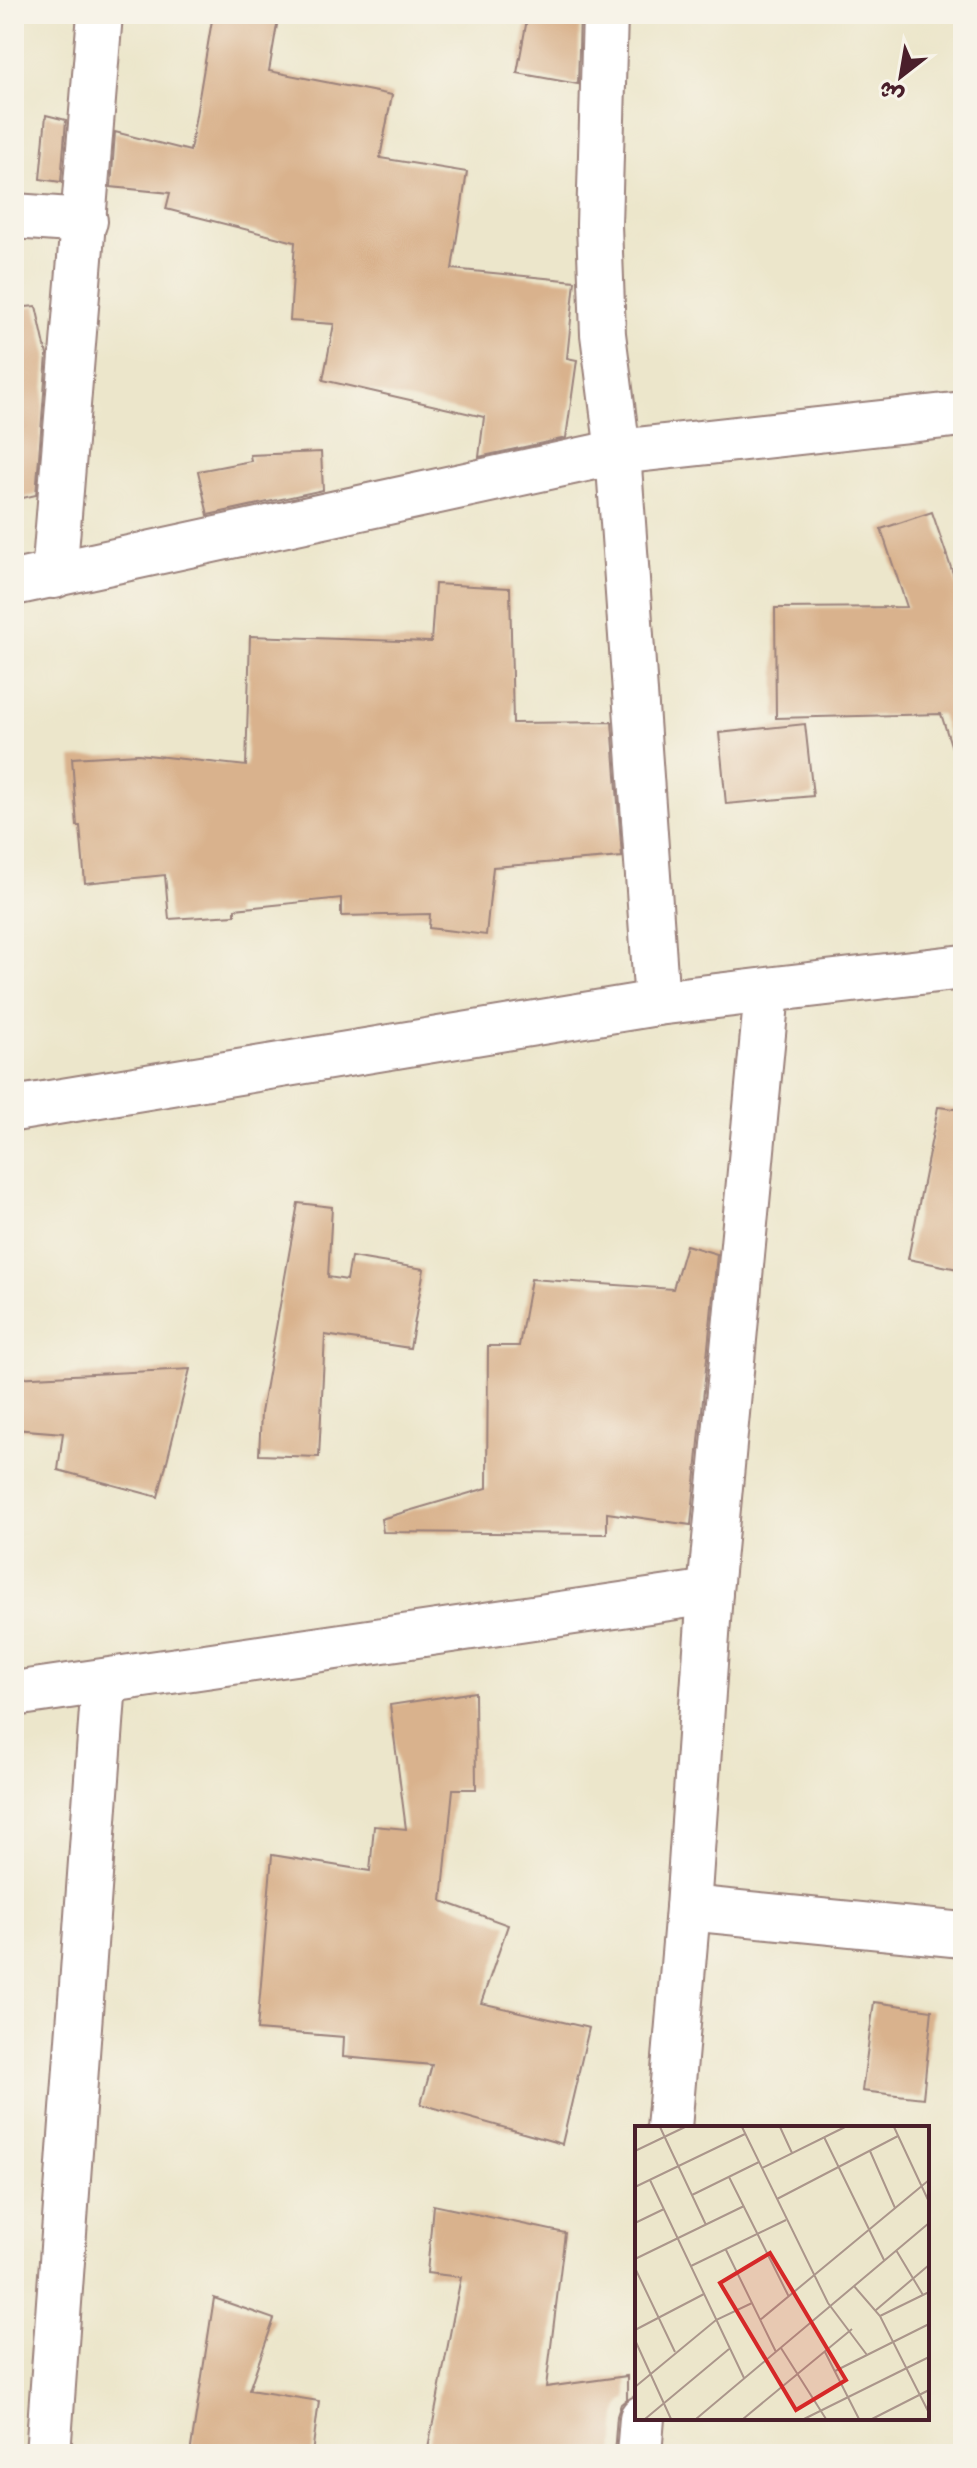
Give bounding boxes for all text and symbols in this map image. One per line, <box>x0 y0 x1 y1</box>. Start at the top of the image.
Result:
north arrow <box>861 36 941 116</box>
text: ش <box>873 72 910 111</box>
inset map <box>635 2126 929 2420</box>

